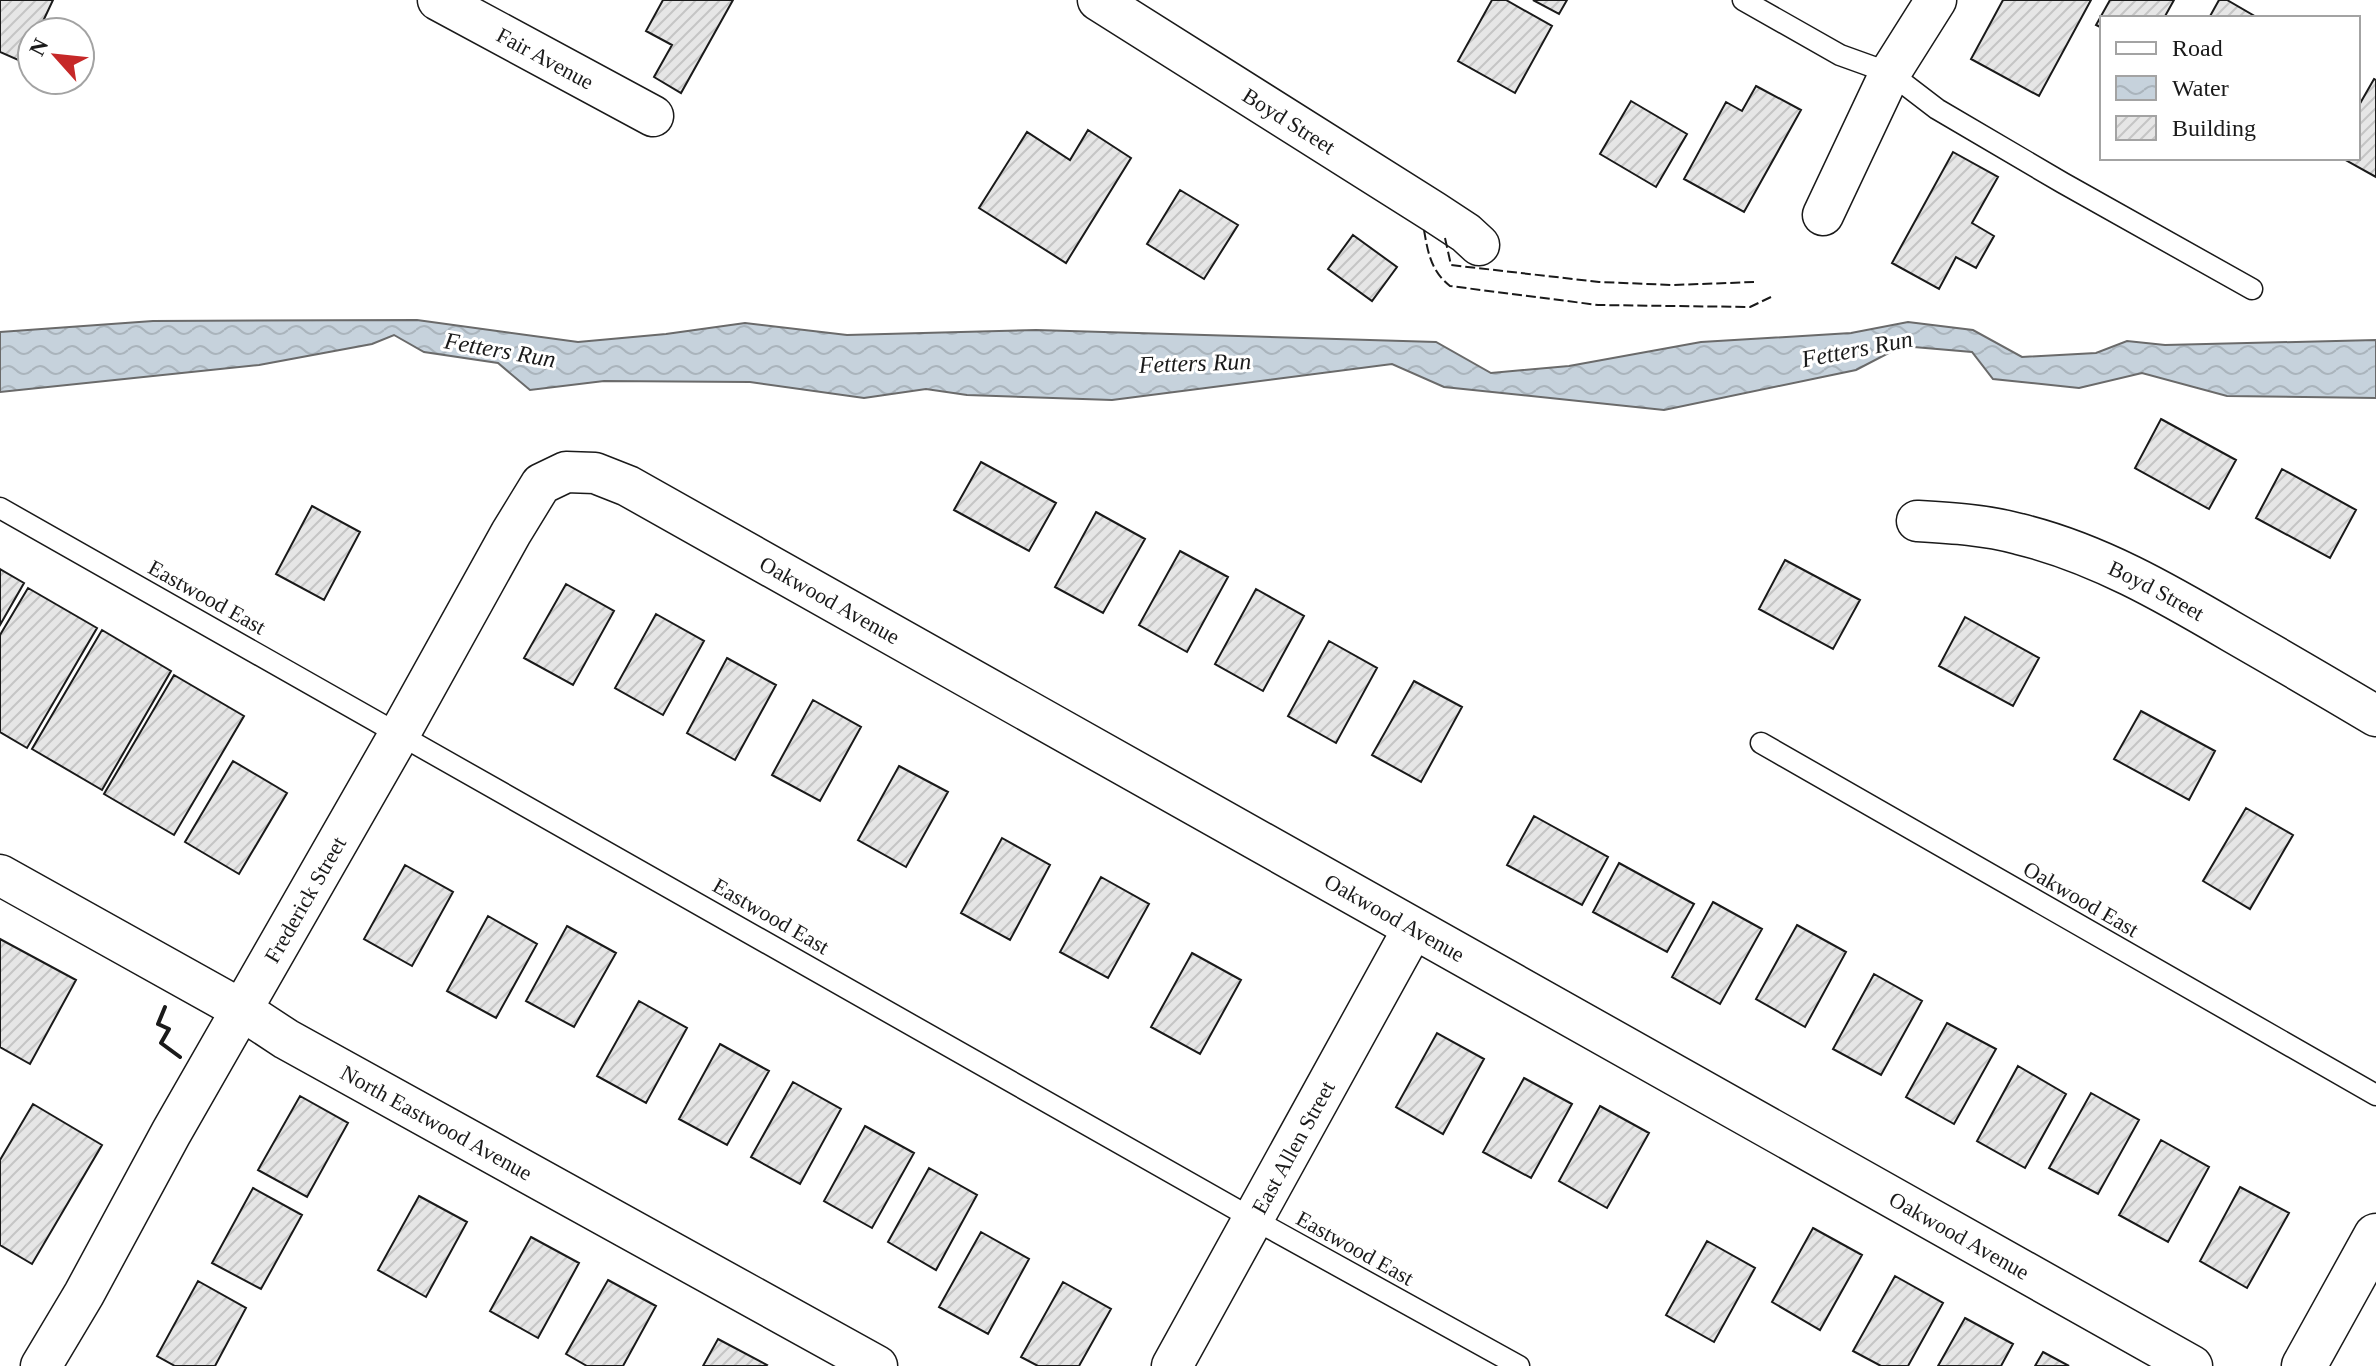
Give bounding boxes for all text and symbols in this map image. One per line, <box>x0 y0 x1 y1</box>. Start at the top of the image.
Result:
north arrow <box>16 16 96 96</box>
legend <box>2100 16 2360 160</box>
street label: Fair Avenue <box>493 22 598 94</box>
text: N <box>24 34 53 60</box>
text: Road <box>2172 35 2223 61</box>
text: Water <box>2172 75 2229 101</box>
street label: Boyd Street <box>1238 82 1340 159</box>
text: Building <box>2172 115 2256 141</box>
water label: Fetters Run <box>1798 325 1915 373</box>
water label: Fetters Run <box>441 327 558 373</box>
water label: Fetters Run <box>1137 348 1252 378</box>
street label: Oakwood Avenue <box>756 550 904 649</box>
street label: Eastwood East <box>144 555 270 639</box>
street label: Boyd Street <box>2105 555 2209 626</box>
street label: Frederick Street <box>259 832 351 967</box>
street label: Oakwood East <box>2019 856 2143 942</box>
street label: Oakwood Avenue <box>1320 868 1469 967</box>
street label: Eastwood East <box>708 873 834 959</box>
street label: North Eastwood Avenue <box>337 1059 537 1185</box>
street label: East Allen Street <box>1246 1076 1339 1218</box>
street label: Oakwood Avenue <box>1885 1186 2034 1284</box>
street label: Eastwood East <box>1292 1206 1418 1290</box>

